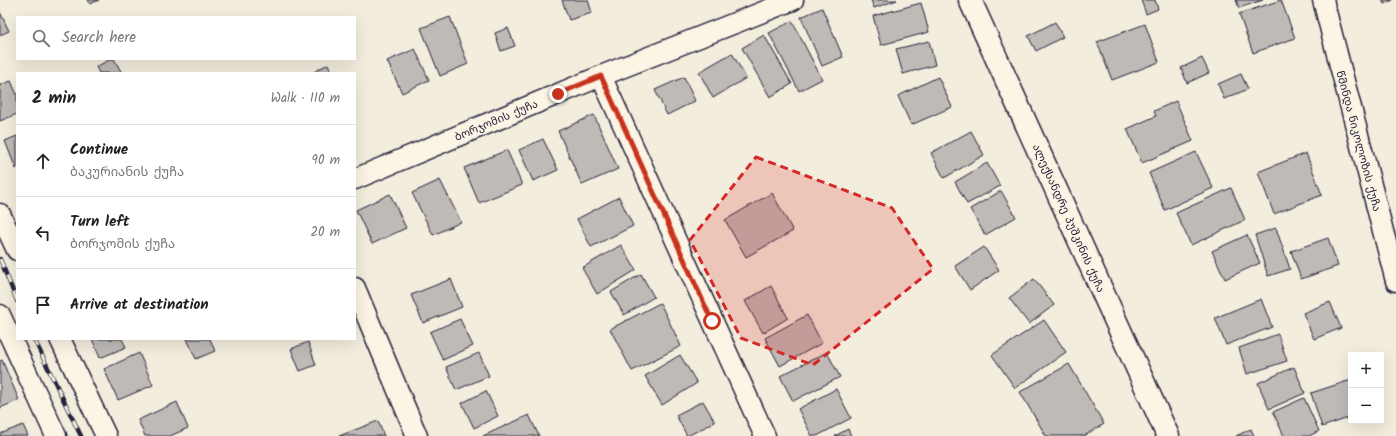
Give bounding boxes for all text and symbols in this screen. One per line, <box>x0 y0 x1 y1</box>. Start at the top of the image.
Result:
search box <box>16 16 356 60</box>
text: Search here <box>62 26 136 50</box>
icon: search <box>30 27 52 49</box>
street label: წმინდა ნიკოლოზის ქუჩა <box>1331 69 1385 214</box>
text: 2 min <box>32 85 76 112</box>
route end <box>549 85 567 103</box>
text: Walk · 110 m <box>271 88 340 109</box>
street label: ბორჯომის ქუჩა <box>452 95 541 147</box>
text: Continue <box>70 138 128 162</box>
street label: ალექსანდრე პუშკინის ქუჩა <box>1027 141 1109 296</box>
icon: ahead <box>32 150 54 172</box>
text: 90 m <box>312 150 340 171</box>
text: ბაკურიანის ქუჩა <box>70 162 184 183</box>
text: Turn left <box>70 210 130 234</box>
icon: left <box>32 222 54 244</box>
text: 20 m <box>310 222 340 243</box>
text: ბორჯომის ქუჩა <box>70 234 175 255</box>
text: Arrive at destination <box>70 293 209 317</box>
icon: arrive <box>32 294 54 316</box>
route start <box>703 312 721 330</box>
map controls <box>1348 352 1384 424</box>
button: + <box>1348 352 1384 388</box>
button: − <box>1348 388 1384 424</box>

